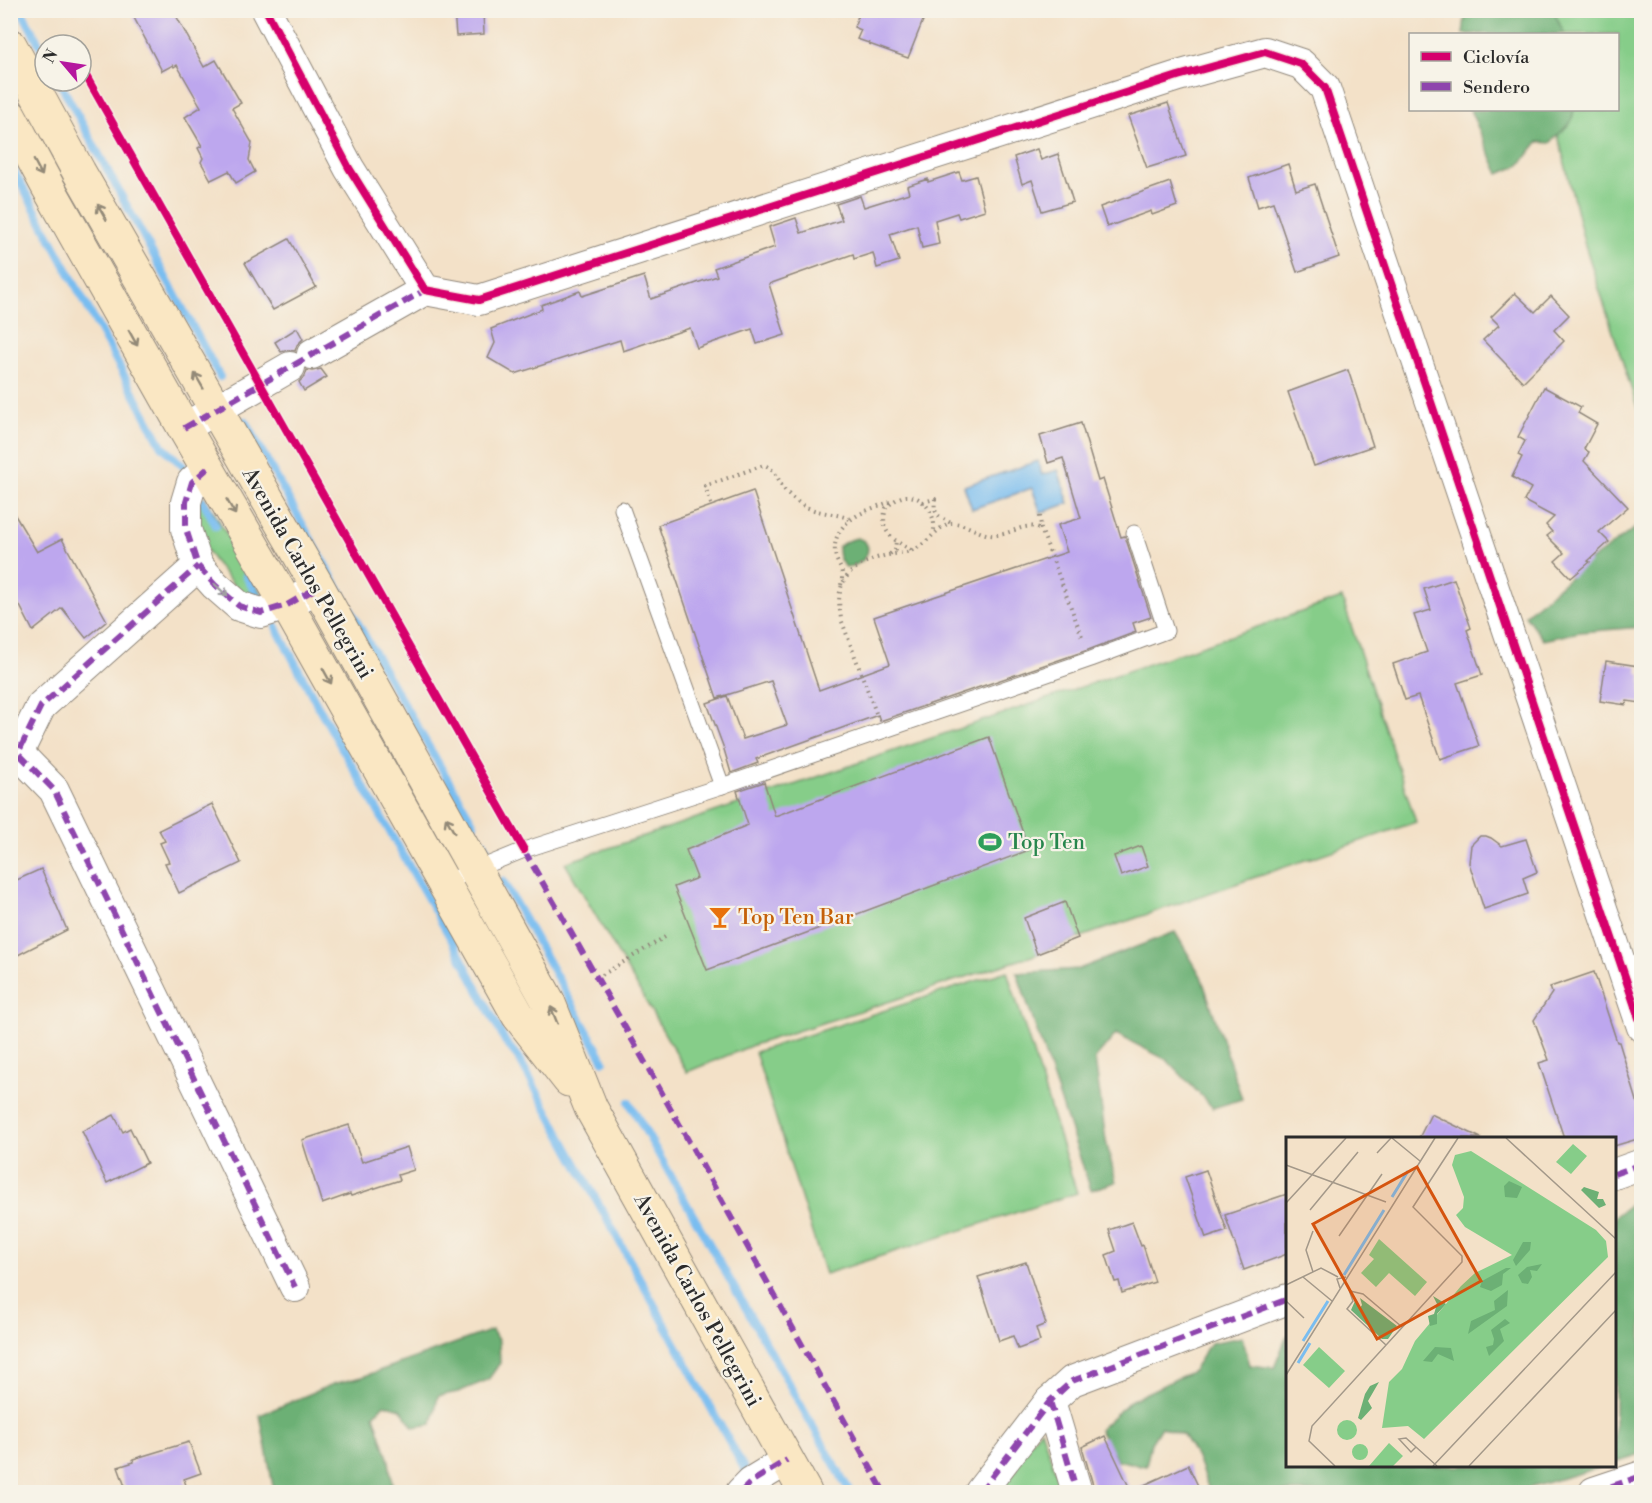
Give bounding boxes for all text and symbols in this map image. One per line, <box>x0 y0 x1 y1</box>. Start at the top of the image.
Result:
north arrow <box>33 33 93 93</box>
legend <box>1409 33 1619 111</box>
text: N <box>39 46 63 67</box>
text: Ciclovía <box>1463 46 1530 69</box>
text: Sendero <box>1463 76 1530 99</box>
one-way arrow <box>32 159 44 176</box>
one-way arrow <box>96 204 108 221</box>
one-way arrow <box>128 329 140 346</box>
one-way arrow <box>193 373 205 390</box>
street label: Avenida Carlos Pellegrini <box>235 462 378 684</box>
one-way arrow <box>225 498 237 515</box>
one-way arrow <box>213 583 228 597</box>
one-way arrow <box>322 667 333 685</box>
one-way arrow <box>444 817 456 834</box>
sports icon: Top Ten <box>977 829 1003 855</box>
place label: Top Ten <box>1008 830 1086 856</box>
bar icon: Top Ten Bar <box>707 904 733 930</box>
place label: Top Ten Bar <box>738 905 854 931</box>
one-way arrow <box>548 1006 559 1024</box>
inset map <box>1286 1137 1616 1467</box>
street label: Avenida Carlos Pellegrini <box>627 1188 767 1412</box>

